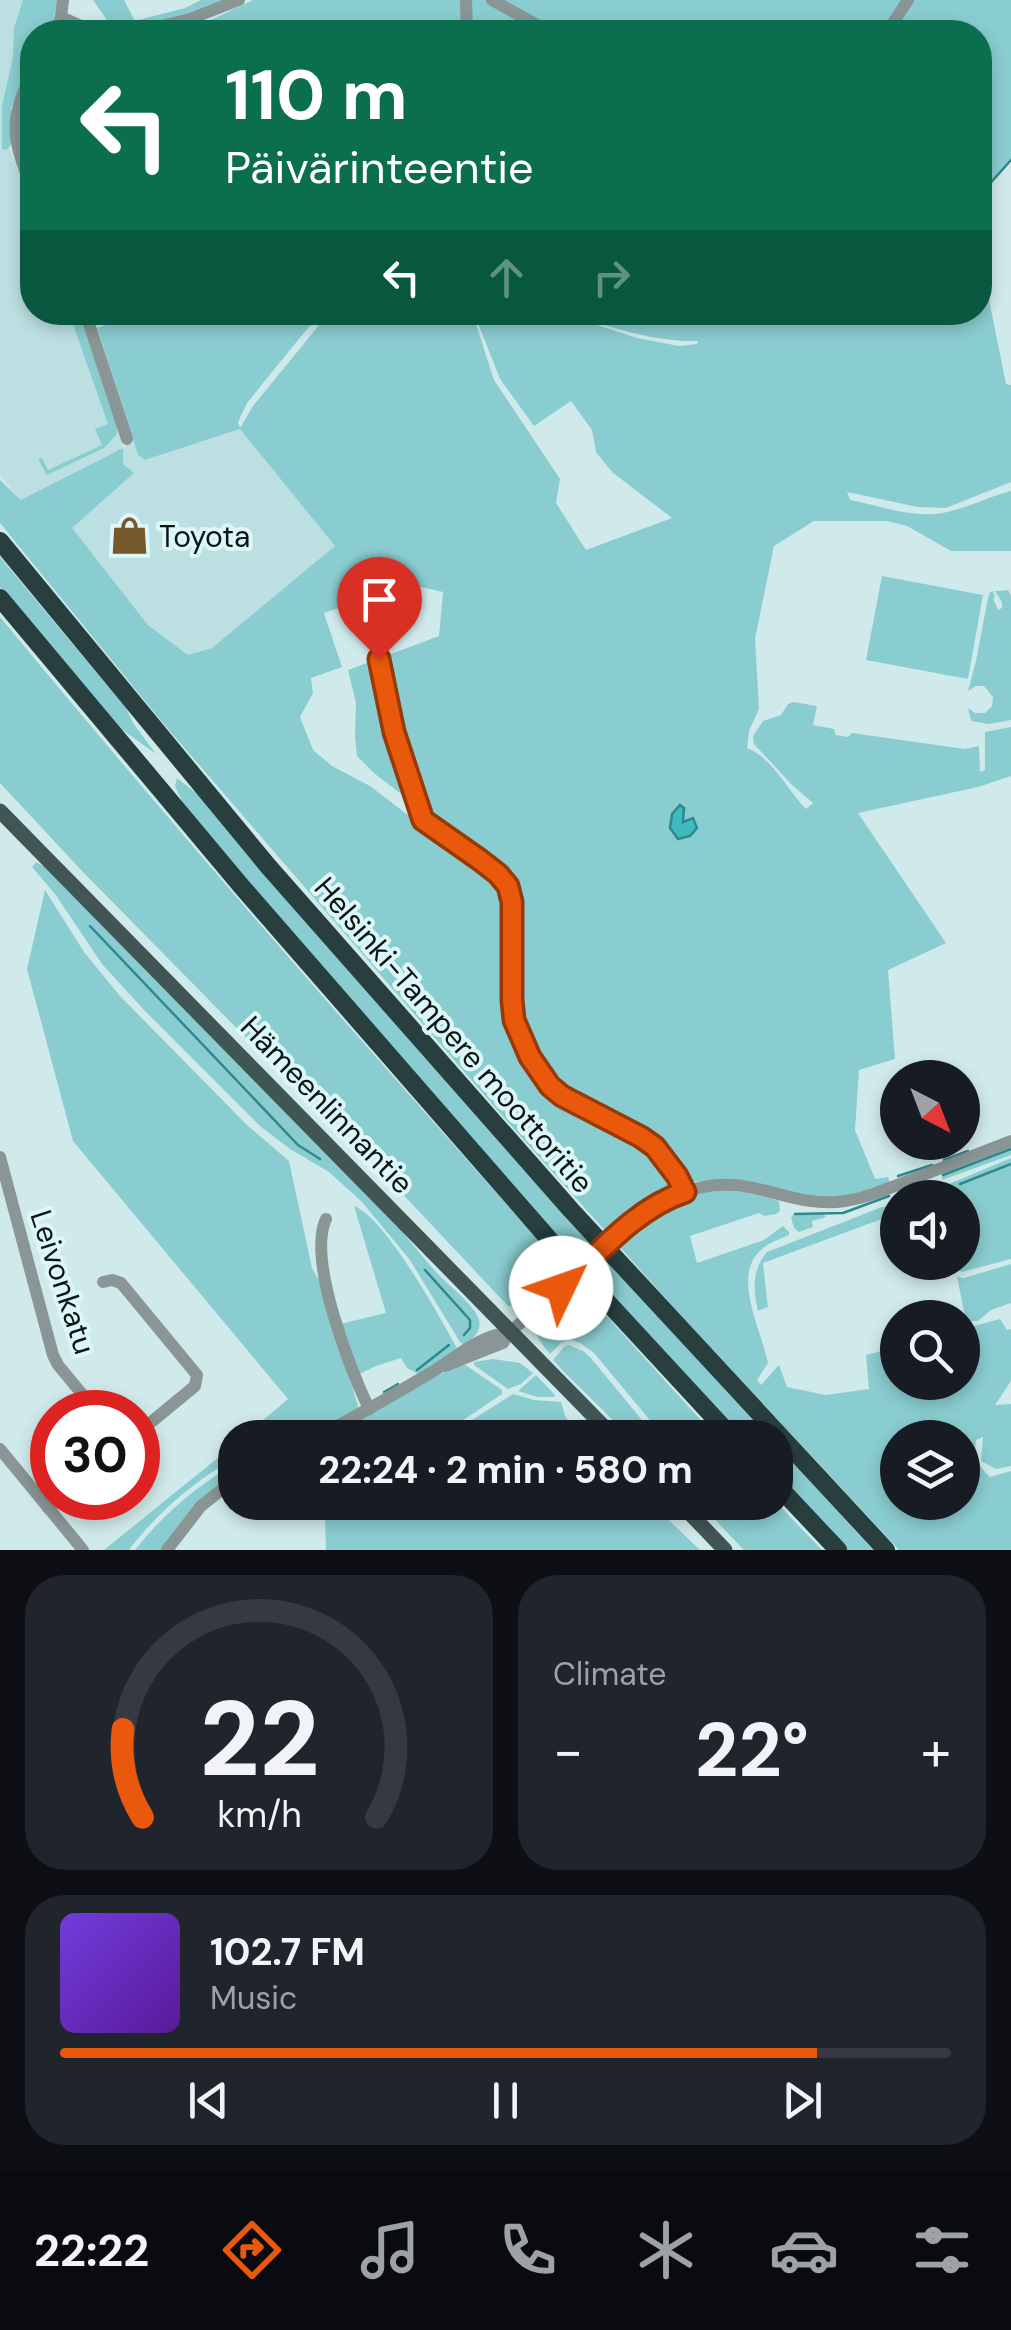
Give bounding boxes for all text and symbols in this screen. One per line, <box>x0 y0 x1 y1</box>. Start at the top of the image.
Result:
text: 110 m <box>225 50 408 141</box>
icon: left <box>60 60 190 190</box>
text: Päivärinteentie <box>225 138 534 197</box>
icon: left <box>374 250 429 305</box>
icon: ahead <box>479 250 534 305</box>
icon: right <box>584 250 639 305</box>
shop icon: Toyota <box>108 515 150 557</box>
place label: Toyota <box>159 517 250 556</box>
pin <box>337 557 422 660</box>
icon: arrive <box>352 572 407 627</box>
street label: Helsinki-Tampere moottoritie <box>306 869 602 1201</box>
street label: Hämeenlinnantie <box>232 1008 422 1202</box>
north arrow <box>880 1060 980 1160</box>
map controls <box>880 1060 980 1520</box>
button: sound <box>880 1180 980 1280</box>
street label: Leivonkatu <box>21 1205 105 1359</box>
position arrow <box>509 1236 613 1340</box>
button: search <box>880 1300 980 1400</box>
speed limit sign: 30 <box>30 1390 160 1520</box>
button: layers <box>880 1420 980 1520</box>
text: 22:24 · 2 min · 580 m <box>318 1445 693 1495</box>
text: Climate <box>553 1653 667 1695</box>
text: 22 <box>199 1672 319 1807</box>
text: 22° <box>695 1702 809 1799</box>
text: − <box>553 1715 583 1787</box>
text: + <box>921 1715 951 1787</box>
text: km/h <box>217 1792 301 1838</box>
text: 102.7 FM <box>210 1927 365 1977</box>
text: Music <box>210 1977 297 2019</box>
icon: previous <box>181 2073 236 2128</box>
icon: pause <box>478 2073 533 2128</box>
icon: next <box>775 2073 830 2128</box>
icon: directions <box>217 2215 287 2285</box>
icon: music <box>355 2215 425 2285</box>
icon: phone <box>493 2215 563 2285</box>
icon: climate <box>631 2215 701 2285</box>
icon: car <box>769 2215 839 2285</box>
icon: filters <box>907 2215 977 2285</box>
text: 22:22 <box>34 2221 149 2280</box>

